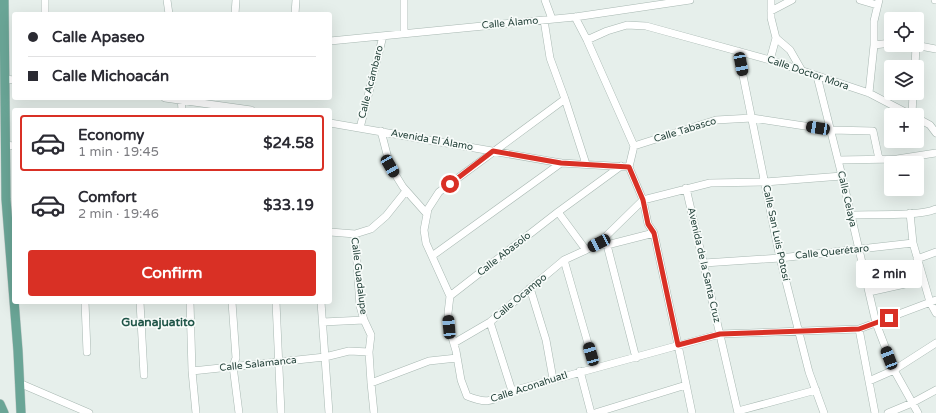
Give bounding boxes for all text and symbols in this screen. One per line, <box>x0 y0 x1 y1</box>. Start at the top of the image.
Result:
map controls <box>884 12 924 196</box>
button: locate <box>884 12 924 52</box>
street label: Calle Álamo <box>481 15 539 31</box>
text: Calle Apaseo <box>52 28 145 46</box>
street label: Calle Acámbaro <box>356 44 386 120</box>
car <box>733 51 749 77</box>
street label: Calle Doctor Mora <box>765 53 851 93</box>
button: layers <box>884 60 924 100</box>
text: Calle Michoacán <box>52 67 169 85</box>
button: + <box>884 108 924 148</box>
street label: Calle Tabasco <box>652 115 718 145</box>
car <box>805 120 831 136</box>
icon: car <box>30 125 66 161</box>
text: Economy <box>78 126 144 144</box>
street label: Avenida El Álamo <box>390 127 474 153</box>
text: $24.58 <box>263 134 314 152</box>
text: 1 min · 19:45 <box>78 144 159 160</box>
car <box>379 153 401 179</box>
button: − <box>884 156 924 196</box>
street label: Calle Celaya <box>835 170 859 228</box>
route start <box>441 175 459 193</box>
street label: Calle San Luis Potosí <box>760 184 792 283</box>
icon: car <box>30 187 66 223</box>
text: Comfort <box>78 188 137 206</box>
text: $33.19 <box>263 196 314 214</box>
text: 2 min · 19:46 <box>78 206 159 222</box>
street label: Avenida de la Santa Cruz <box>685 206 723 324</box>
street label: Calle Abasolo <box>475 229 533 279</box>
car <box>586 232 612 254</box>
street label: Calle Guadalupe <box>348 237 370 316</box>
street label: Calle Querétaro <box>795 242 869 262</box>
button: Confirm <box>28 250 316 296</box>
callout: 2 min <box>856 260 922 288</box>
text: 2 min <box>872 266 906 282</box>
street label: Calle Ocampo <box>491 271 549 323</box>
route end <box>880 309 898 327</box>
district label: Guanajuatito <box>121 315 195 330</box>
car <box>442 315 456 339</box>
car <box>582 341 600 367</box>
car <box>879 345 899 371</box>
street label: Calle Salamanca <box>219 354 297 374</box>
street label: Calle Aconahuatl <box>489 369 569 405</box>

